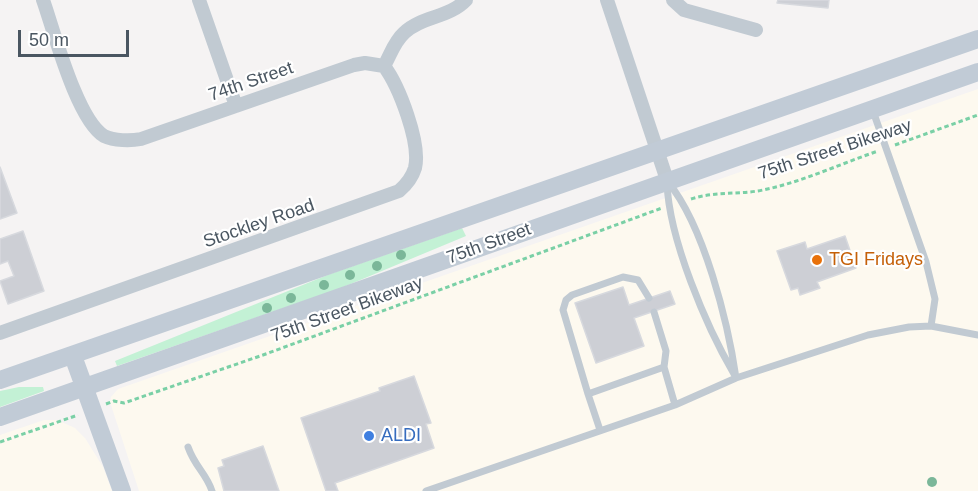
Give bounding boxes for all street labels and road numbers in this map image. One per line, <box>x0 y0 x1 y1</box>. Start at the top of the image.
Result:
street label: 74th Street <box>206 57 296 107</box>
street label: 75th Street Bikeway <box>756 115 914 185</box>
street label: Stockley Road <box>201 195 317 253</box>
street label: 75th Street <box>444 219 534 269</box>
street label: 75th Street Bikeway <box>268 272 426 348</box>

